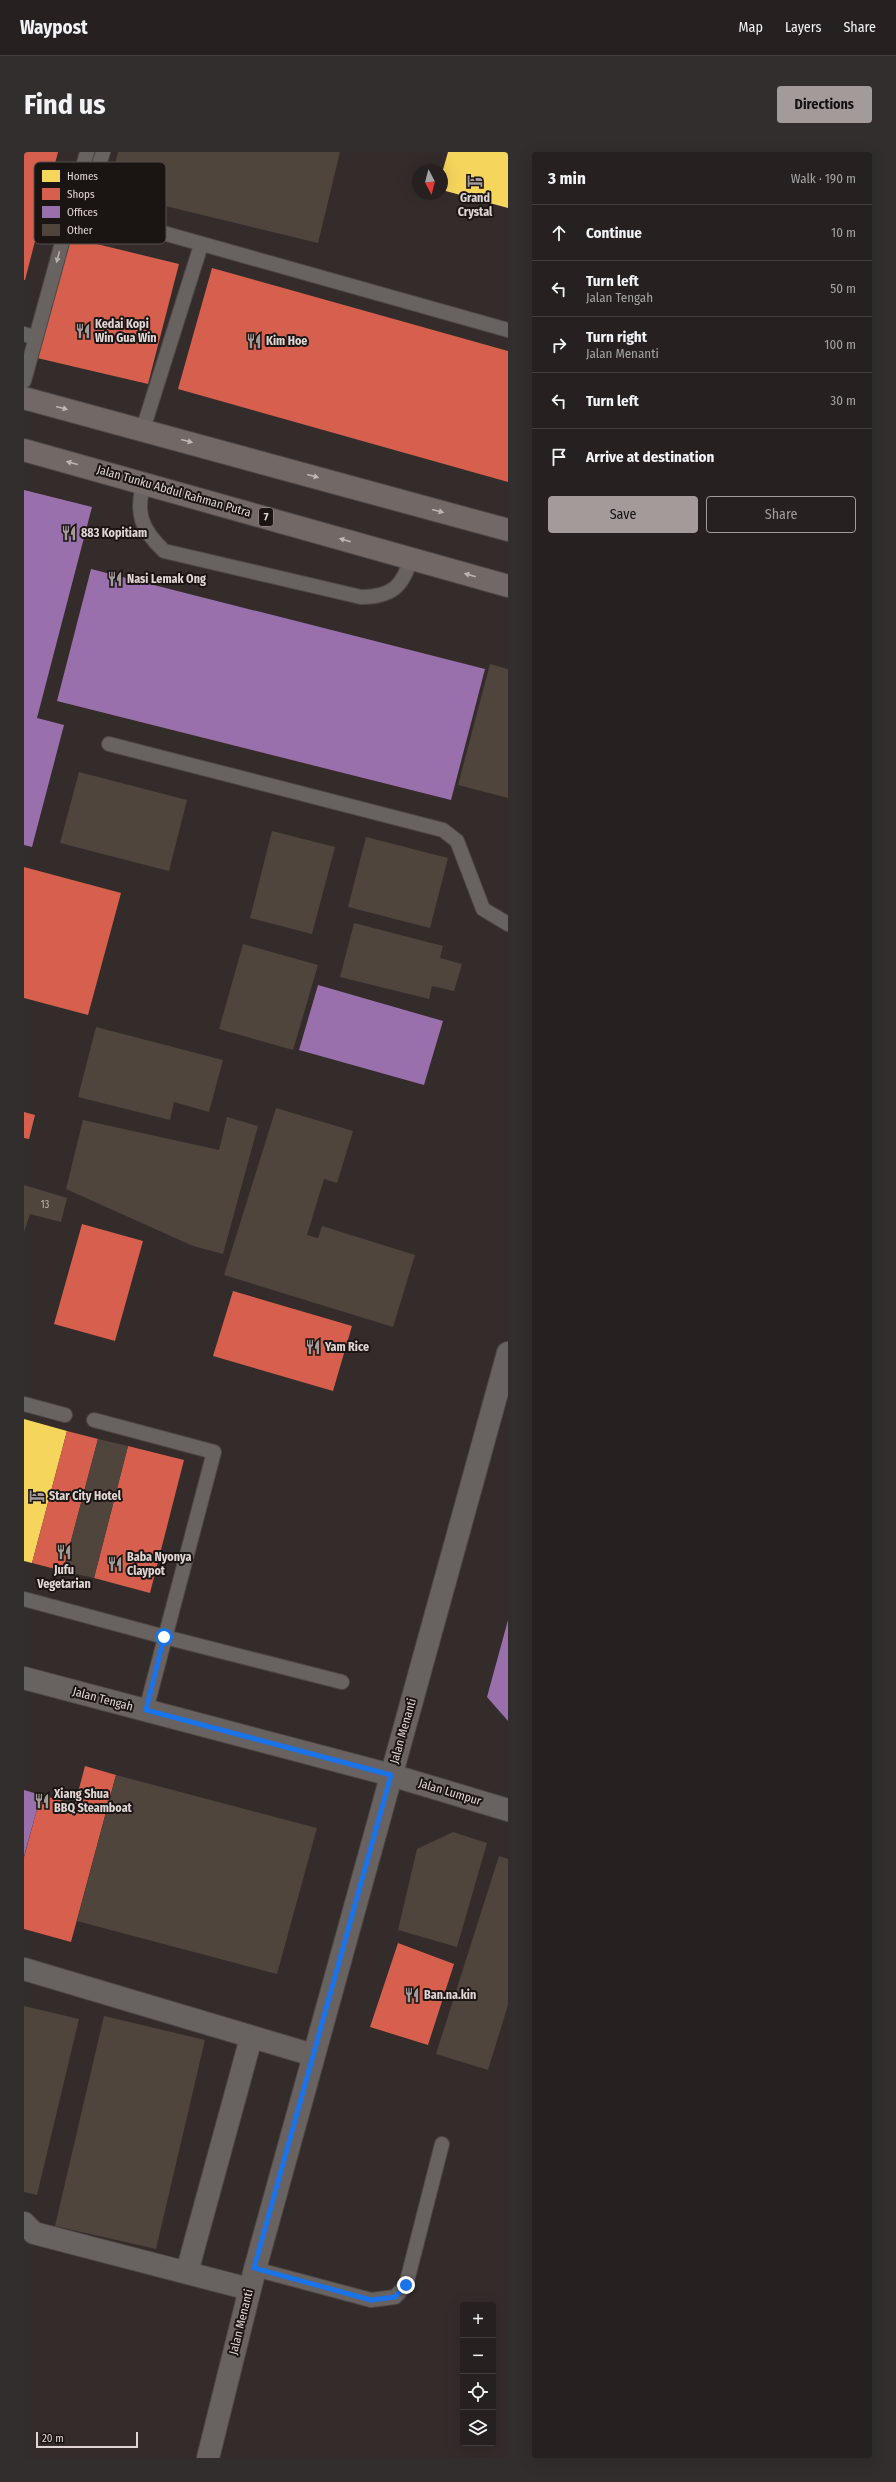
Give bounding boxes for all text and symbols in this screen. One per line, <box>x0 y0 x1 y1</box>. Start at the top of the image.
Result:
text: Waypost <box>20 16 88 39</box>
text: Map <box>739 19 763 36</box>
text: Layers <box>785 19 821 36</box>
text: Share <box>843 19 876 36</box>
button: Directions <box>777 86 872 123</box>
text: Find us <box>24 88 106 121</box>
legend <box>34 162 166 244</box>
north arrow <box>412 164 448 200</box>
text: 3 min <box>548 168 586 189</box>
text: Homes <box>67 170 98 183</box>
text: Walk · 190 m <box>791 171 856 186</box>
hotel icon: Grand Crystal <box>466 172 484 190</box>
text: Shops <box>67 188 95 201</box>
place label: Grand Crystal <box>458 191 493 219</box>
text: Offices <box>67 206 98 219</box>
icon: ahead <box>548 222 570 244</box>
text: Other <box>67 224 93 237</box>
text: Continue <box>586 224 642 242</box>
text: 10 m <box>831 225 856 240</box>
one-way arrow <box>55 251 61 263</box>
text: Turn left <box>586 272 639 290</box>
icon: left <box>548 278 570 300</box>
text: 50 m <box>830 281 856 296</box>
text: Jalan Tengah <box>586 290 653 305</box>
place label: Kedai Kopi Win Gua Win <box>95 317 157 345</box>
restaurant icon: Kedai Kopi Win Gua Win <box>74 322 92 340</box>
text: Turn right <box>586 328 647 346</box>
restaurant icon: Kim Hoe <box>245 332 263 350</box>
place label: Kim Hoe <box>266 334 307 348</box>
icon: right <box>548 334 570 356</box>
text: 100 m <box>824 337 856 352</box>
text: Jalan Menanti <box>586 346 659 361</box>
icon: left <box>548 390 570 412</box>
text: Turn left <box>586 392 639 410</box>
text: 30 m <box>830 393 856 408</box>
one-way arrow <box>56 405 68 411</box>
one-way arrow <box>181 439 194 445</box>
icon: arrive <box>548 446 570 468</box>
text: Arrive at destination <box>586 448 714 466</box>
one-way arrow <box>66 460 78 466</box>
street label: Jalan Tunku Abdul Rahman Putra <box>95 462 253 520</box>
one-way arrow <box>307 473 319 479</box>
button: Save <box>548 496 698 533</box>
button: Share <box>706 496 856 533</box>
road number: 7 <box>259 508 273 526</box>
one-way arrow <box>432 508 444 514</box>
restaurant icon: 883 Kopitiam <box>60 524 78 542</box>
place label: 883 Kopitiam <box>81 526 147 540</box>
one-way arrow <box>339 536 352 542</box>
restaurant icon: Nasi Lemak Ong <box>106 570 124 588</box>
place label: Nasi Lemak Ong <box>127 572 206 586</box>
one-way arrow <box>464 572 476 578</box>
house number: 13 <box>41 1199 50 1211</box>
restaurant icon: Yam Rice <box>304 1338 322 1356</box>
place label: Yam Rice <box>324 1340 369 1354</box>
hotel icon: Star City Hotel <box>28 1487 46 1505</box>
place label: Star City Hotel <box>49 1489 122 1503</box>
restaurant icon: Jufu Vegetarian <box>55 1543 73 1561</box>
place label: Baba Nyonya Claypot <box>127 1550 191 1578</box>
restaurant icon: Baba Nyonya Claypot <box>106 1555 124 1573</box>
place label: Jufu Vegetarian <box>36 1563 91 1591</box>
route start <box>155 1628 173 1646</box>
street label: Jalan Tengah <box>71 1684 135 1714</box>
street label: Jalan Menanti <box>387 1697 419 1765</box>
street label: Jalan Lumpur <box>417 1776 484 1808</box>
place label: Xiang Shua BBQ Steamboat <box>53 1787 133 1815</box>
restaurant icon: Xiang Shua BBQ Steamboat <box>33 1792 51 1810</box>
restaurant icon: Ban.na.kin <box>403 1986 421 2004</box>
place label: Ban.na.kin <box>424 1988 476 2002</box>
route end <box>397 2276 415 2294</box>
street label: Jalan Menanti <box>226 2288 256 2356</box>
map controls <box>460 2302 496 2446</box>
button: + <box>460 2302 496 2338</box>
button: − <box>460 2338 496 2374</box>
button: locate <box>460 2374 496 2410</box>
button: layers <box>460 2410 496 2446</box>
scale bar <box>36 2430 138 2449</box>
text: 20 m <box>42 2432 64 2445</box>

